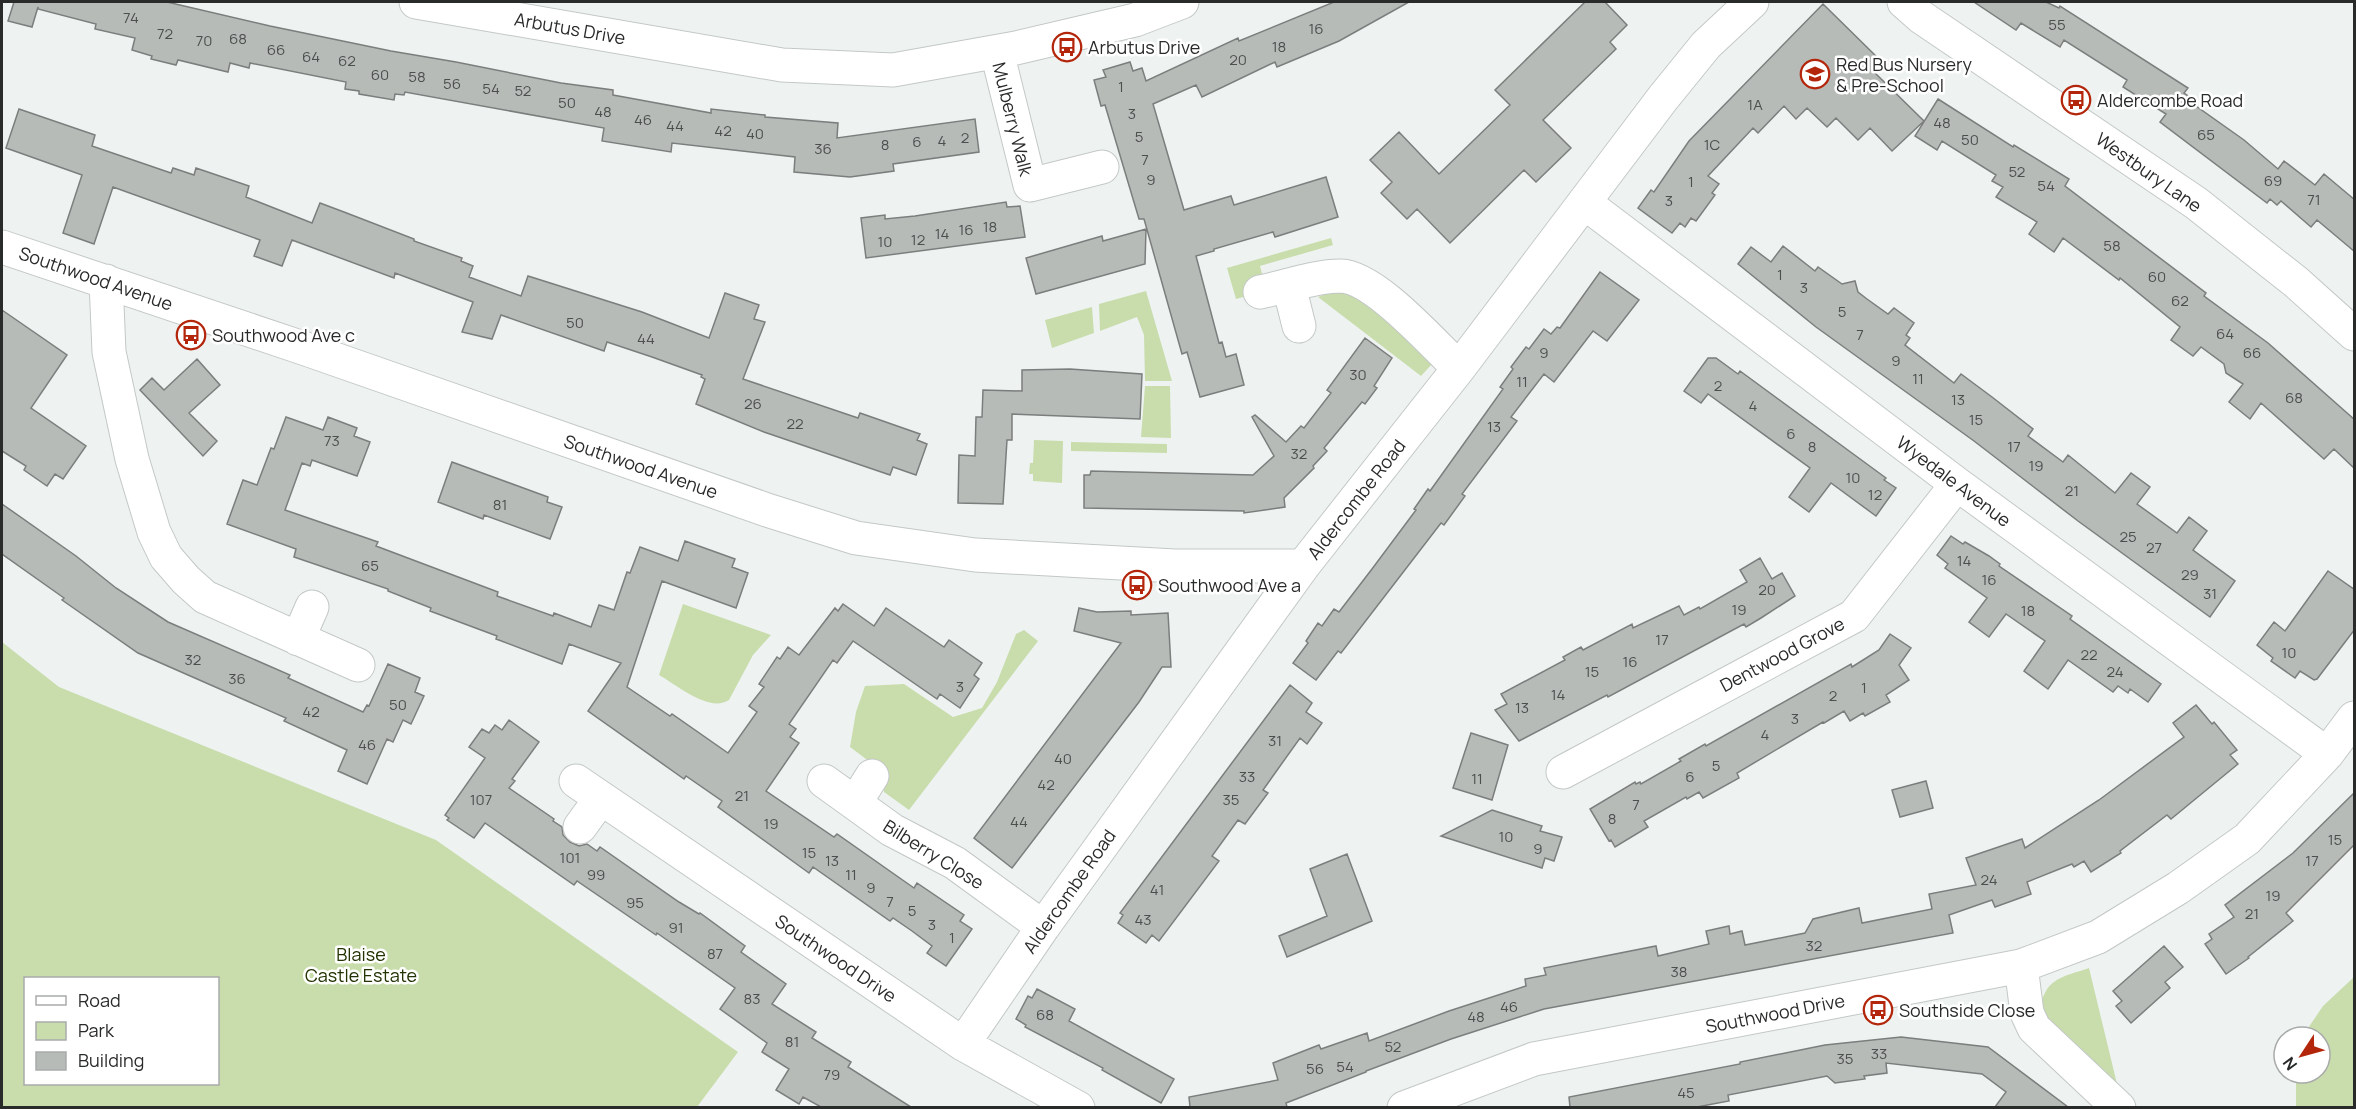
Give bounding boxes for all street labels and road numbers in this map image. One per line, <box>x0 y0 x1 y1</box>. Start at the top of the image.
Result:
street label: Arbutus Drive <box>513 6 627 50</box>
street label: Mulberry Walk <box>987 60 1039 179</box>
street label: Westbury Lane <box>2091 127 2207 217</box>
street label: Southwood Avenue <box>16 240 176 316</box>
street label: Southwood Avenue <box>561 428 721 504</box>
street label: Wyedale Avenue <box>1892 430 2016 532</box>
street label: Aldercombe Road <box>1302 434 1410 564</box>
street label: Dentwood Grove <box>1716 611 1848 697</box>
street label: Bilberry Close <box>879 814 989 894</box>
street label: Aldercombe Road <box>1017 824 1121 958</box>
street label: Southwood Drive <box>771 909 901 1007</box>
street label: Southwood Drive <box>1703 988 1847 1038</box>

